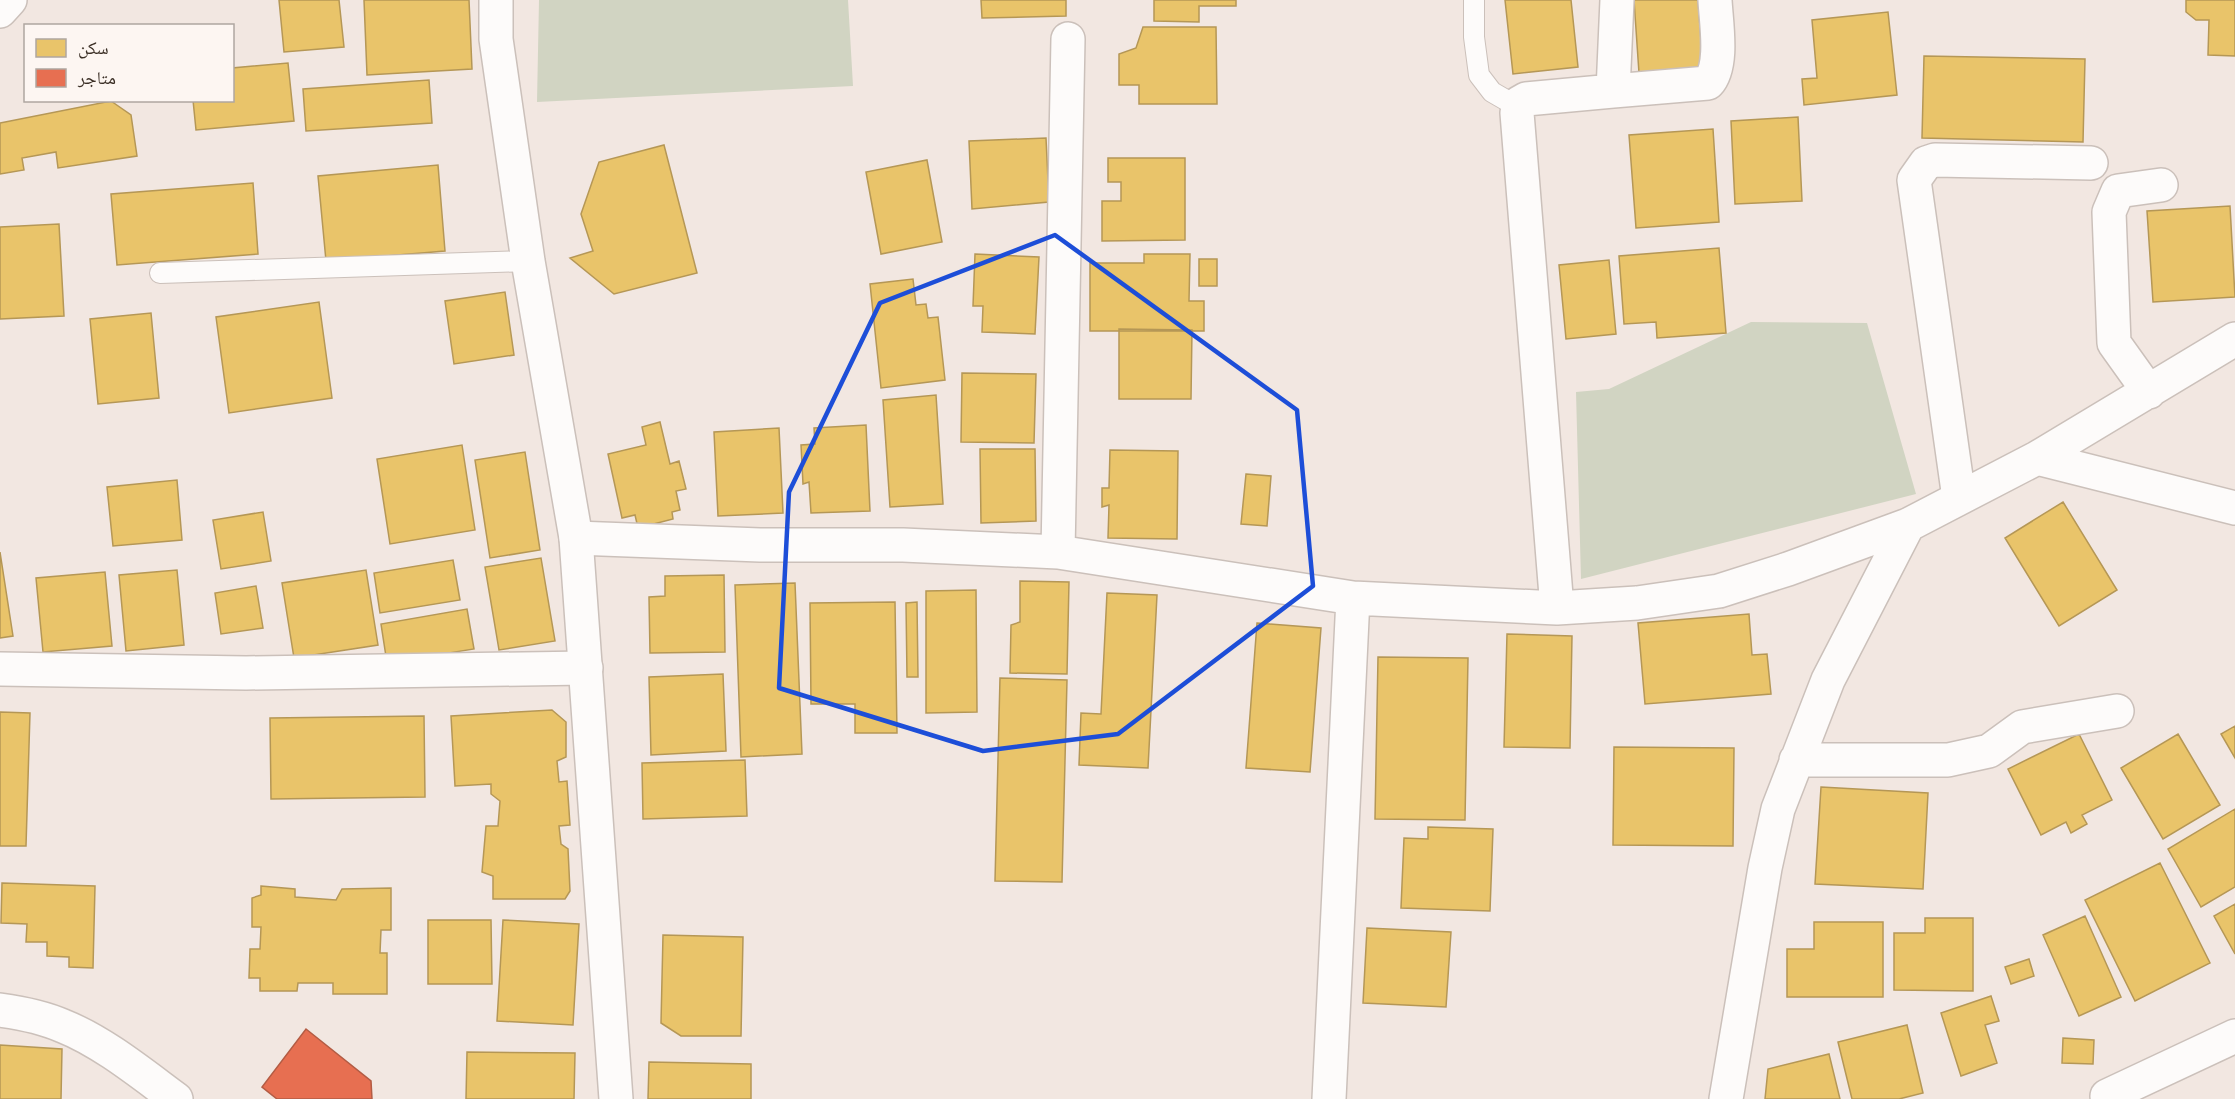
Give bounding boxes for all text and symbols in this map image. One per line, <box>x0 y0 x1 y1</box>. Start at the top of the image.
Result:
legend <box>24 24 234 102</box>
text: سكن <box>78 36 109 59</box>
text: متاجر <box>77 66 116 89</box>

